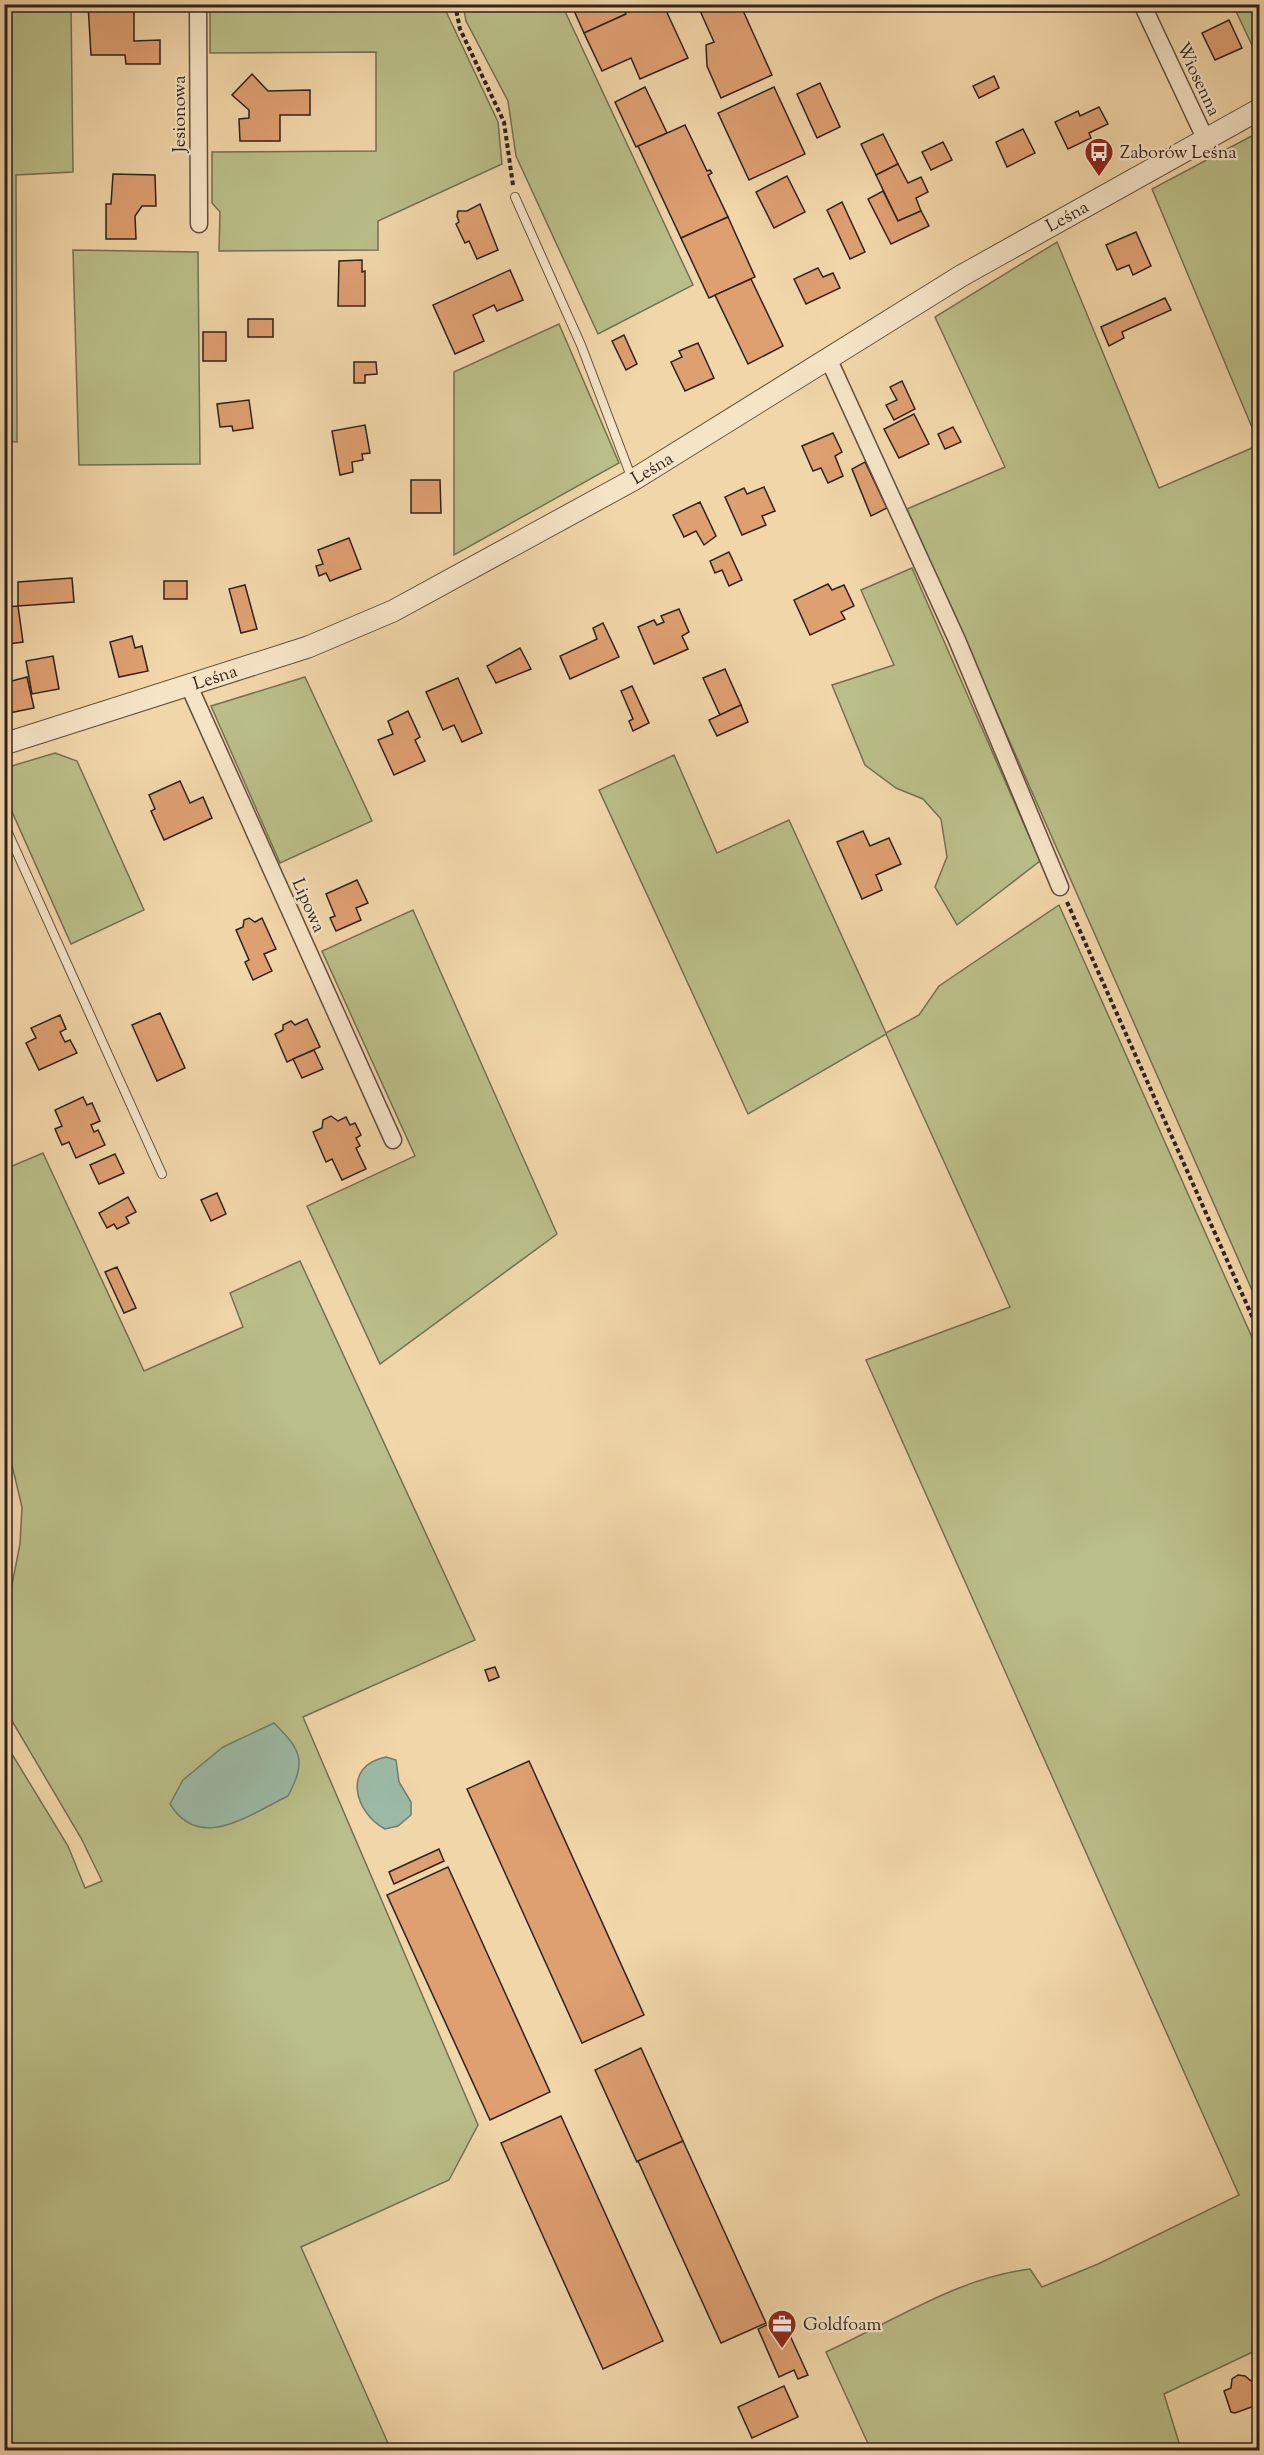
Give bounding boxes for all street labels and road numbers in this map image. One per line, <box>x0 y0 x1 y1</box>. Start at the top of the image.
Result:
street label: Wiosenna <box>1169 39 1226 121</box>
street label: Jesionowa <box>168 75 194 154</box>
street label: Leśna <box>1042 195 1094 240</box>
street label: Leśna <box>627 447 679 493</box>
street label: Leśna <box>190 660 241 698</box>
street label: Lipowa <box>284 875 331 937</box>

